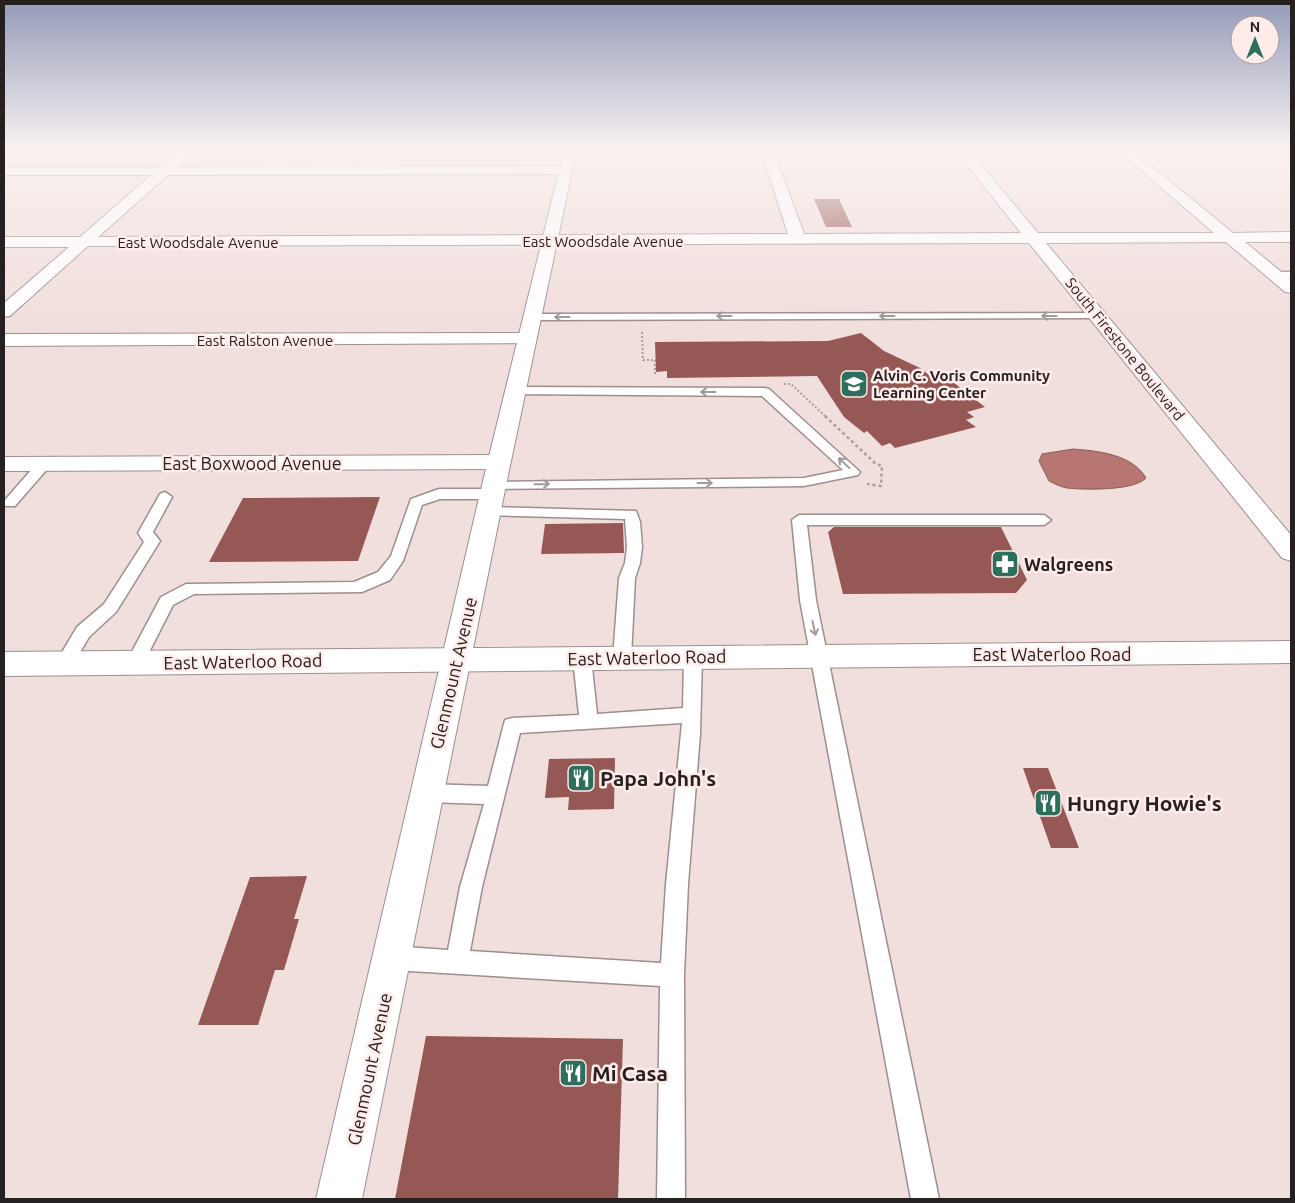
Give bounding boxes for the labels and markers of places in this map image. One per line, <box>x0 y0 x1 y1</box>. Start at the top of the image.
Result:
place label: Alvin C. Voris Community Learning Center <box>873 367 1050 401</box>
school or university icon: Alvin C. Voris Community Learning Center <box>839 369 869 399</box>
pharmacy icon: Walgreens <box>990 549 1020 579</box>
place label: Walgreens <box>1024 554 1113 574</box>
restaurant icon: Papa John's <box>566 763 596 793</box>
place label: Papa John's <box>600 766 716 790</box>
restaurant icon: Hungry Howie's <box>1033 788 1063 818</box>
place label: Hungry Howie's <box>1067 791 1222 815</box>
restaurant icon: Mi Casa <box>558 1058 588 1088</box>
place label: Mi Casa <box>592 1061 668 1085</box>

